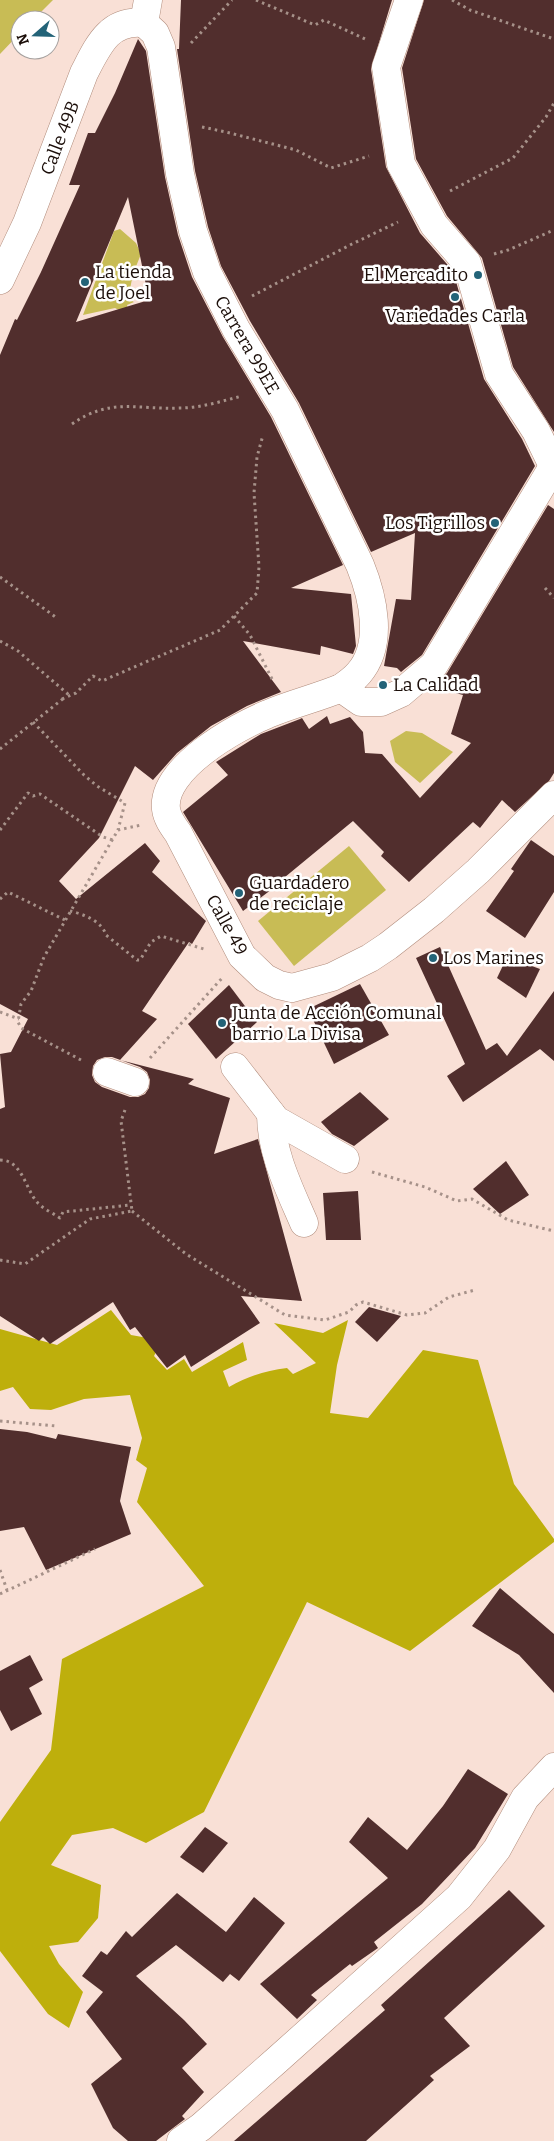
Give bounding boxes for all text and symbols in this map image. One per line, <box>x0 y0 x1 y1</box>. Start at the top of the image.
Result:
north arrow <box>10 10 60 60</box>
text: N <box>13 31 33 47</box>
street label: Calle 49B <box>36 98 84 178</box>
place label: La tienda de Joel <box>95 261 172 304</box>
place label: El Mercadito <box>364 264 468 286</box>
marker: El Mercadito <box>472 269 484 281</box>
marker: La tienda de Joel <box>79 276 91 288</box>
marker: Variedades Carla <box>449 291 461 303</box>
street label: Carrera 99EE <box>210 292 284 398</box>
place label: Variedades Carla <box>385 305 525 327</box>
place label: Los Tigrillos <box>385 512 485 534</box>
marker: Los Tigrillos <box>489 517 501 529</box>
place label: La Calidad <box>393 674 479 696</box>
marker: La Calidad <box>377 679 389 691</box>
place label: Guardadero de reciclaje <box>249 872 349 915</box>
marker: Guardadero de reciclaje <box>233 887 245 899</box>
street label: Calle 49 <box>201 891 253 959</box>
place label: Los Marines <box>443 947 544 969</box>
marker: Los Marines <box>427 952 439 964</box>
place label: Junta de Acción Comunal barrio La Divisa <box>231 1002 441 1045</box>
marker: Junta de Acción Comunal barrio La Divisa <box>216 1017 228 1029</box>

